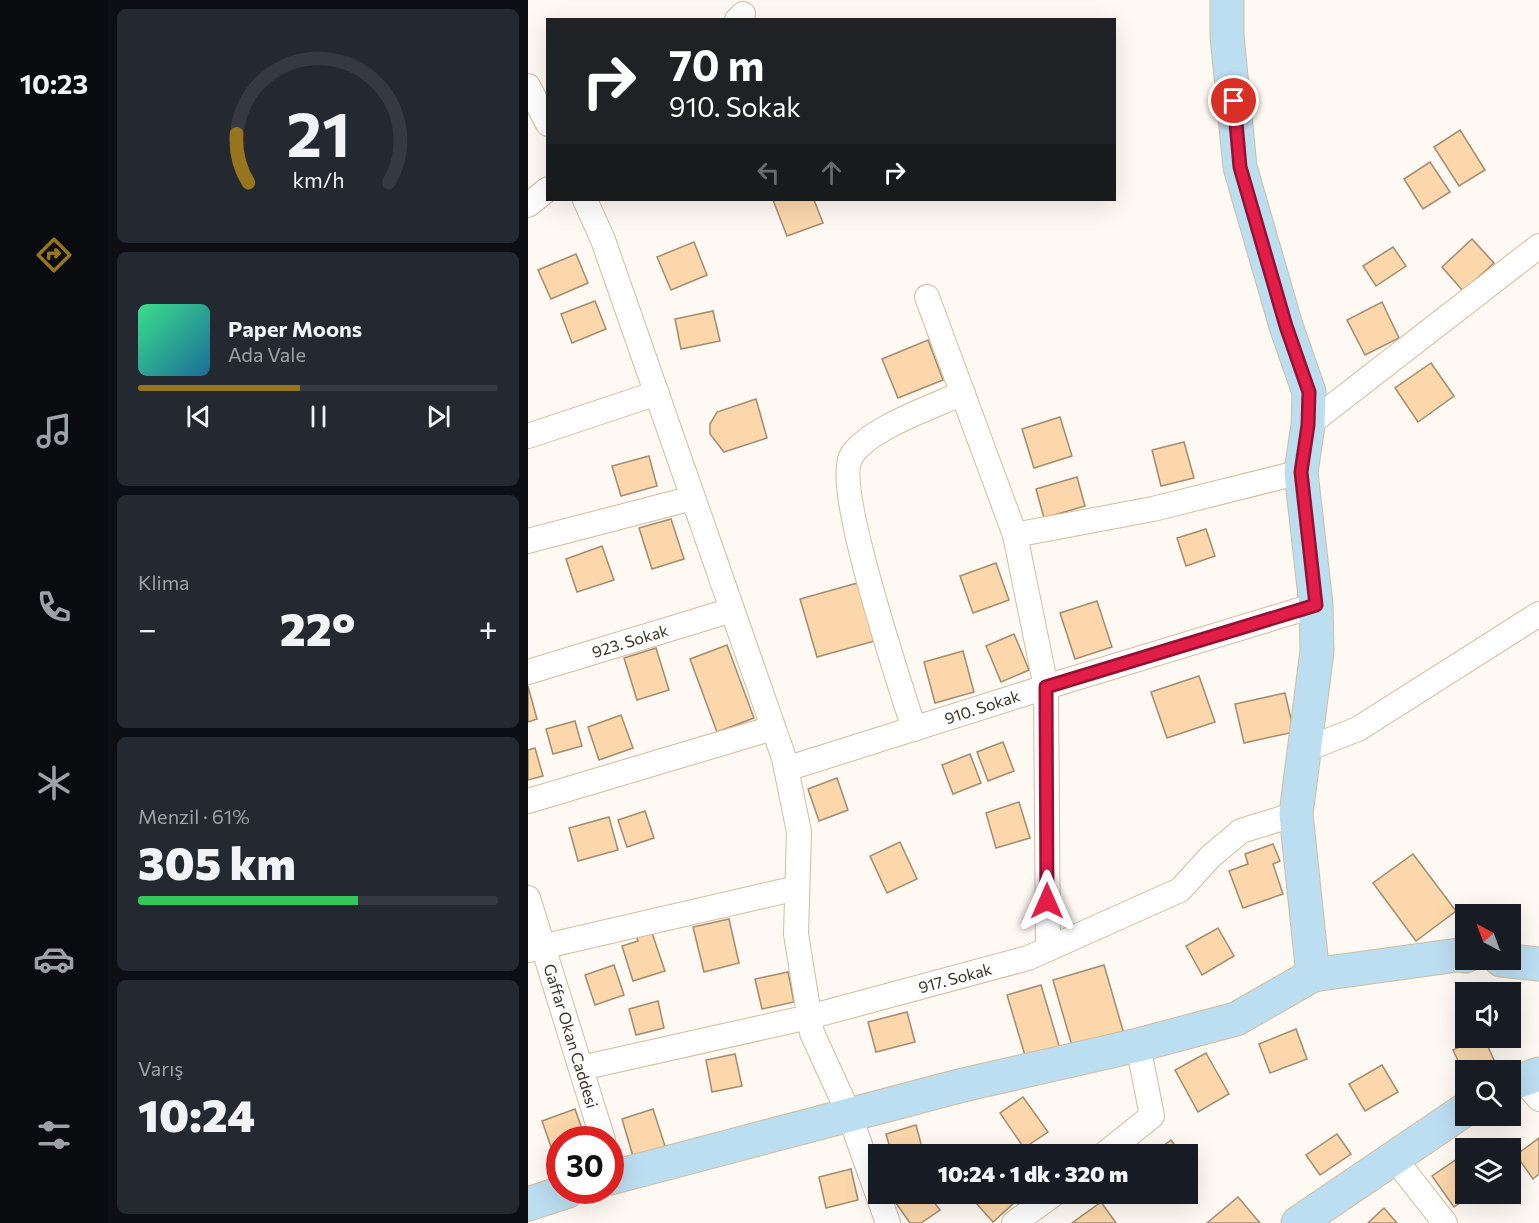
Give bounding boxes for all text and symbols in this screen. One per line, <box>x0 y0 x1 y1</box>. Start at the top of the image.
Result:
text: 70 m <box>669 38 764 90</box>
icon: right <box>570 42 648 120</box>
text: 10:23 <box>20 67 88 100</box>
pin <box>1208 75 1259 126</box>
icon: arrive <box>1217 84 1250 117</box>
text: 910. Sokak <box>669 90 801 123</box>
text: 21 <box>286 94 350 170</box>
icon: left <box>752 156 785 189</box>
icon: ahead <box>815 156 848 189</box>
icon: right <box>878 156 911 189</box>
text: km/h <box>292 166 344 192</box>
icon: directions <box>33 234 75 276</box>
text: Paper Moons <box>228 315 362 342</box>
text: Ada Vale <box>228 342 306 366</box>
icon: previous <box>182 400 215 433</box>
icon: pause <box>302 400 335 433</box>
icon: next <box>422 400 455 433</box>
icon: music <box>33 410 75 452</box>
text: Klima <box>138 570 190 594</box>
icon: phone <box>33 586 75 628</box>
text: 22° <box>280 600 356 655</box>
text: − <box>138 607 157 648</box>
text: + <box>479 607 498 648</box>
street label: 923. Sokak <box>589 620 671 661</box>
street label: 910. Sokak <box>942 685 1022 728</box>
icon: climate <box>33 762 75 804</box>
text: Menzil · 61% <box>138 804 250 828</box>
text: 305 km <box>138 834 296 889</box>
position arrow <box>1015 869 1079 933</box>
north arrow <box>1455 904 1521 970</box>
map controls <box>1455 904 1521 1204</box>
icon: car <box>33 938 75 980</box>
street label: 917. Sokak <box>916 958 994 996</box>
street label: Gaffar Okan Caddesi <box>540 961 602 1110</box>
button: sound <box>1455 982 1521 1048</box>
text: Varış <box>138 1056 183 1080</box>
button: search <box>1455 1060 1521 1126</box>
text: 10:24 <box>138 1086 255 1141</box>
icon: filters <box>33 1114 75 1156</box>
speed limit sign: 30 <box>546 1126 624 1204</box>
button: layers <box>1455 1138 1521 1204</box>
text: 10:24 · 1 dk · 320 m <box>938 1160 1128 1187</box>

